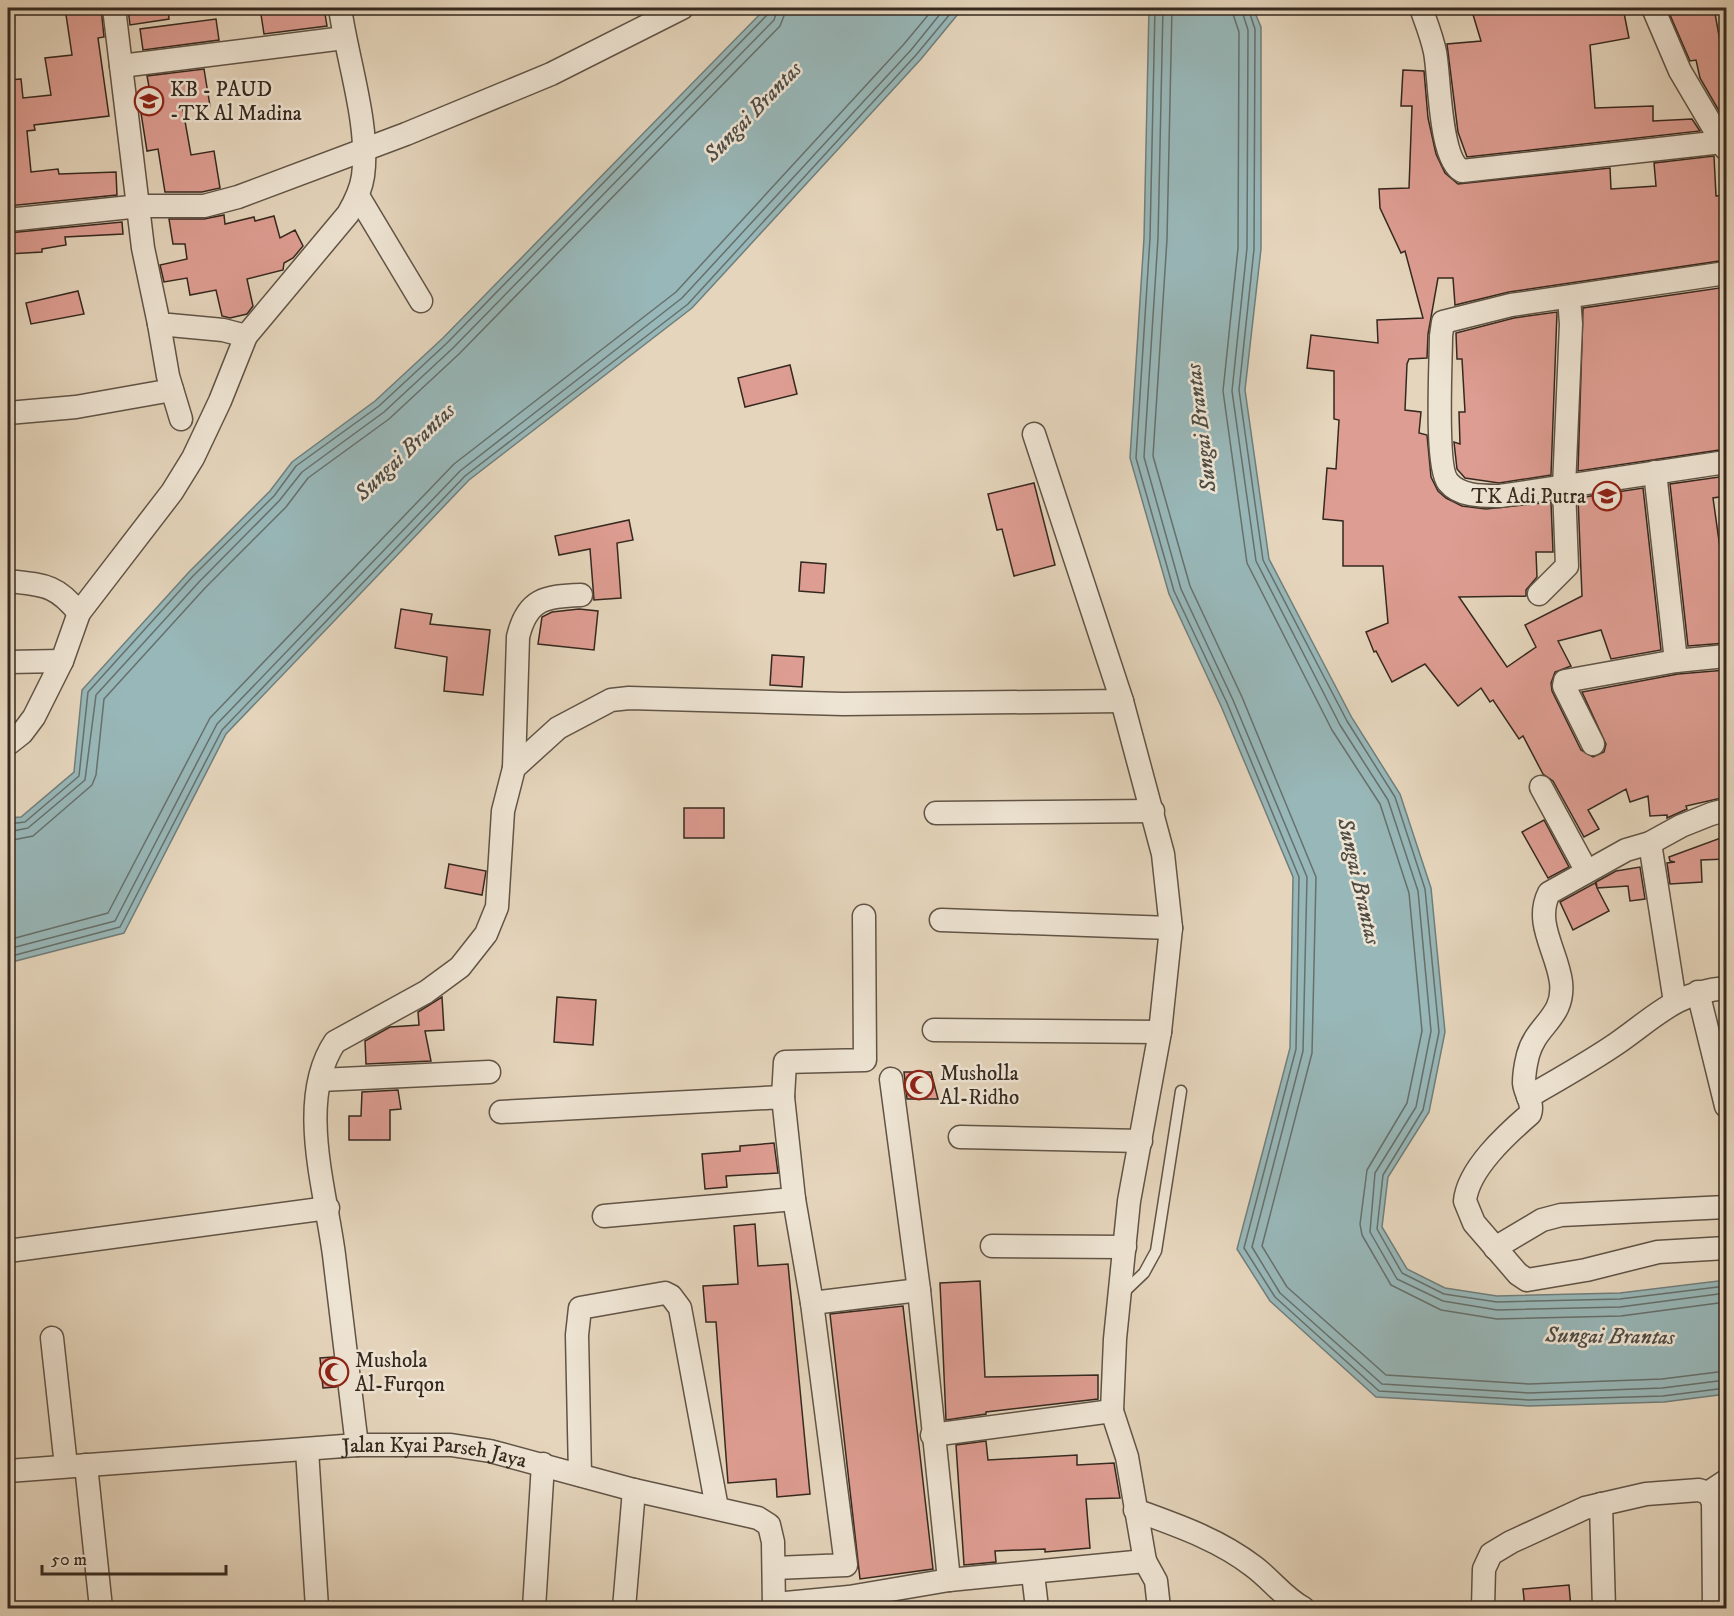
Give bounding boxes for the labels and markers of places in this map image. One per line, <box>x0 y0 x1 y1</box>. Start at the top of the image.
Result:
place label: KB - PAUD -TK Al Madina <box>170 77 302 127</box>
school or university icon: KB - PAUD -TK Al Madina <box>133 85 165 117</box>
school or university icon: TK Adi Putra <box>1591 480 1623 512</box>
place label: TK Adi Putra <box>1471 484 1586 510</box>
place label: Musholla Al-Ridho <box>940 1061 1019 1111</box>
mosque icon: Musholla Al-Ridho <box>903 1069 935 1101</box>
place label: Mushola Al-Furqon <box>355 1348 445 1398</box>
mosque icon: Mushola Al-Furqon <box>318 1356 350 1388</box>

